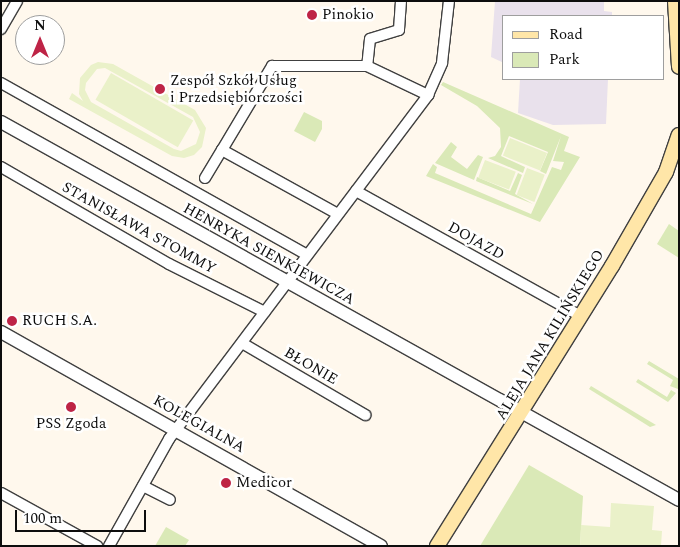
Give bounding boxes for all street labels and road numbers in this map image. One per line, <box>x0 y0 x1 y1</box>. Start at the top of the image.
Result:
street label: STANISŁAWA STOMMY <box>59 178 219 278</box>
street label: HENRYKA SIENKIEWICZA <box>180 199 358 309</box>
street label: DOJAZD <box>445 218 507 264</box>
street label: ALEJA JANA KILIŃSKIEGO <box>492 247 608 423</box>
street label: BŁONIE <box>281 343 341 389</box>
street label: KOLEGIALNA <box>150 391 248 457</box>

